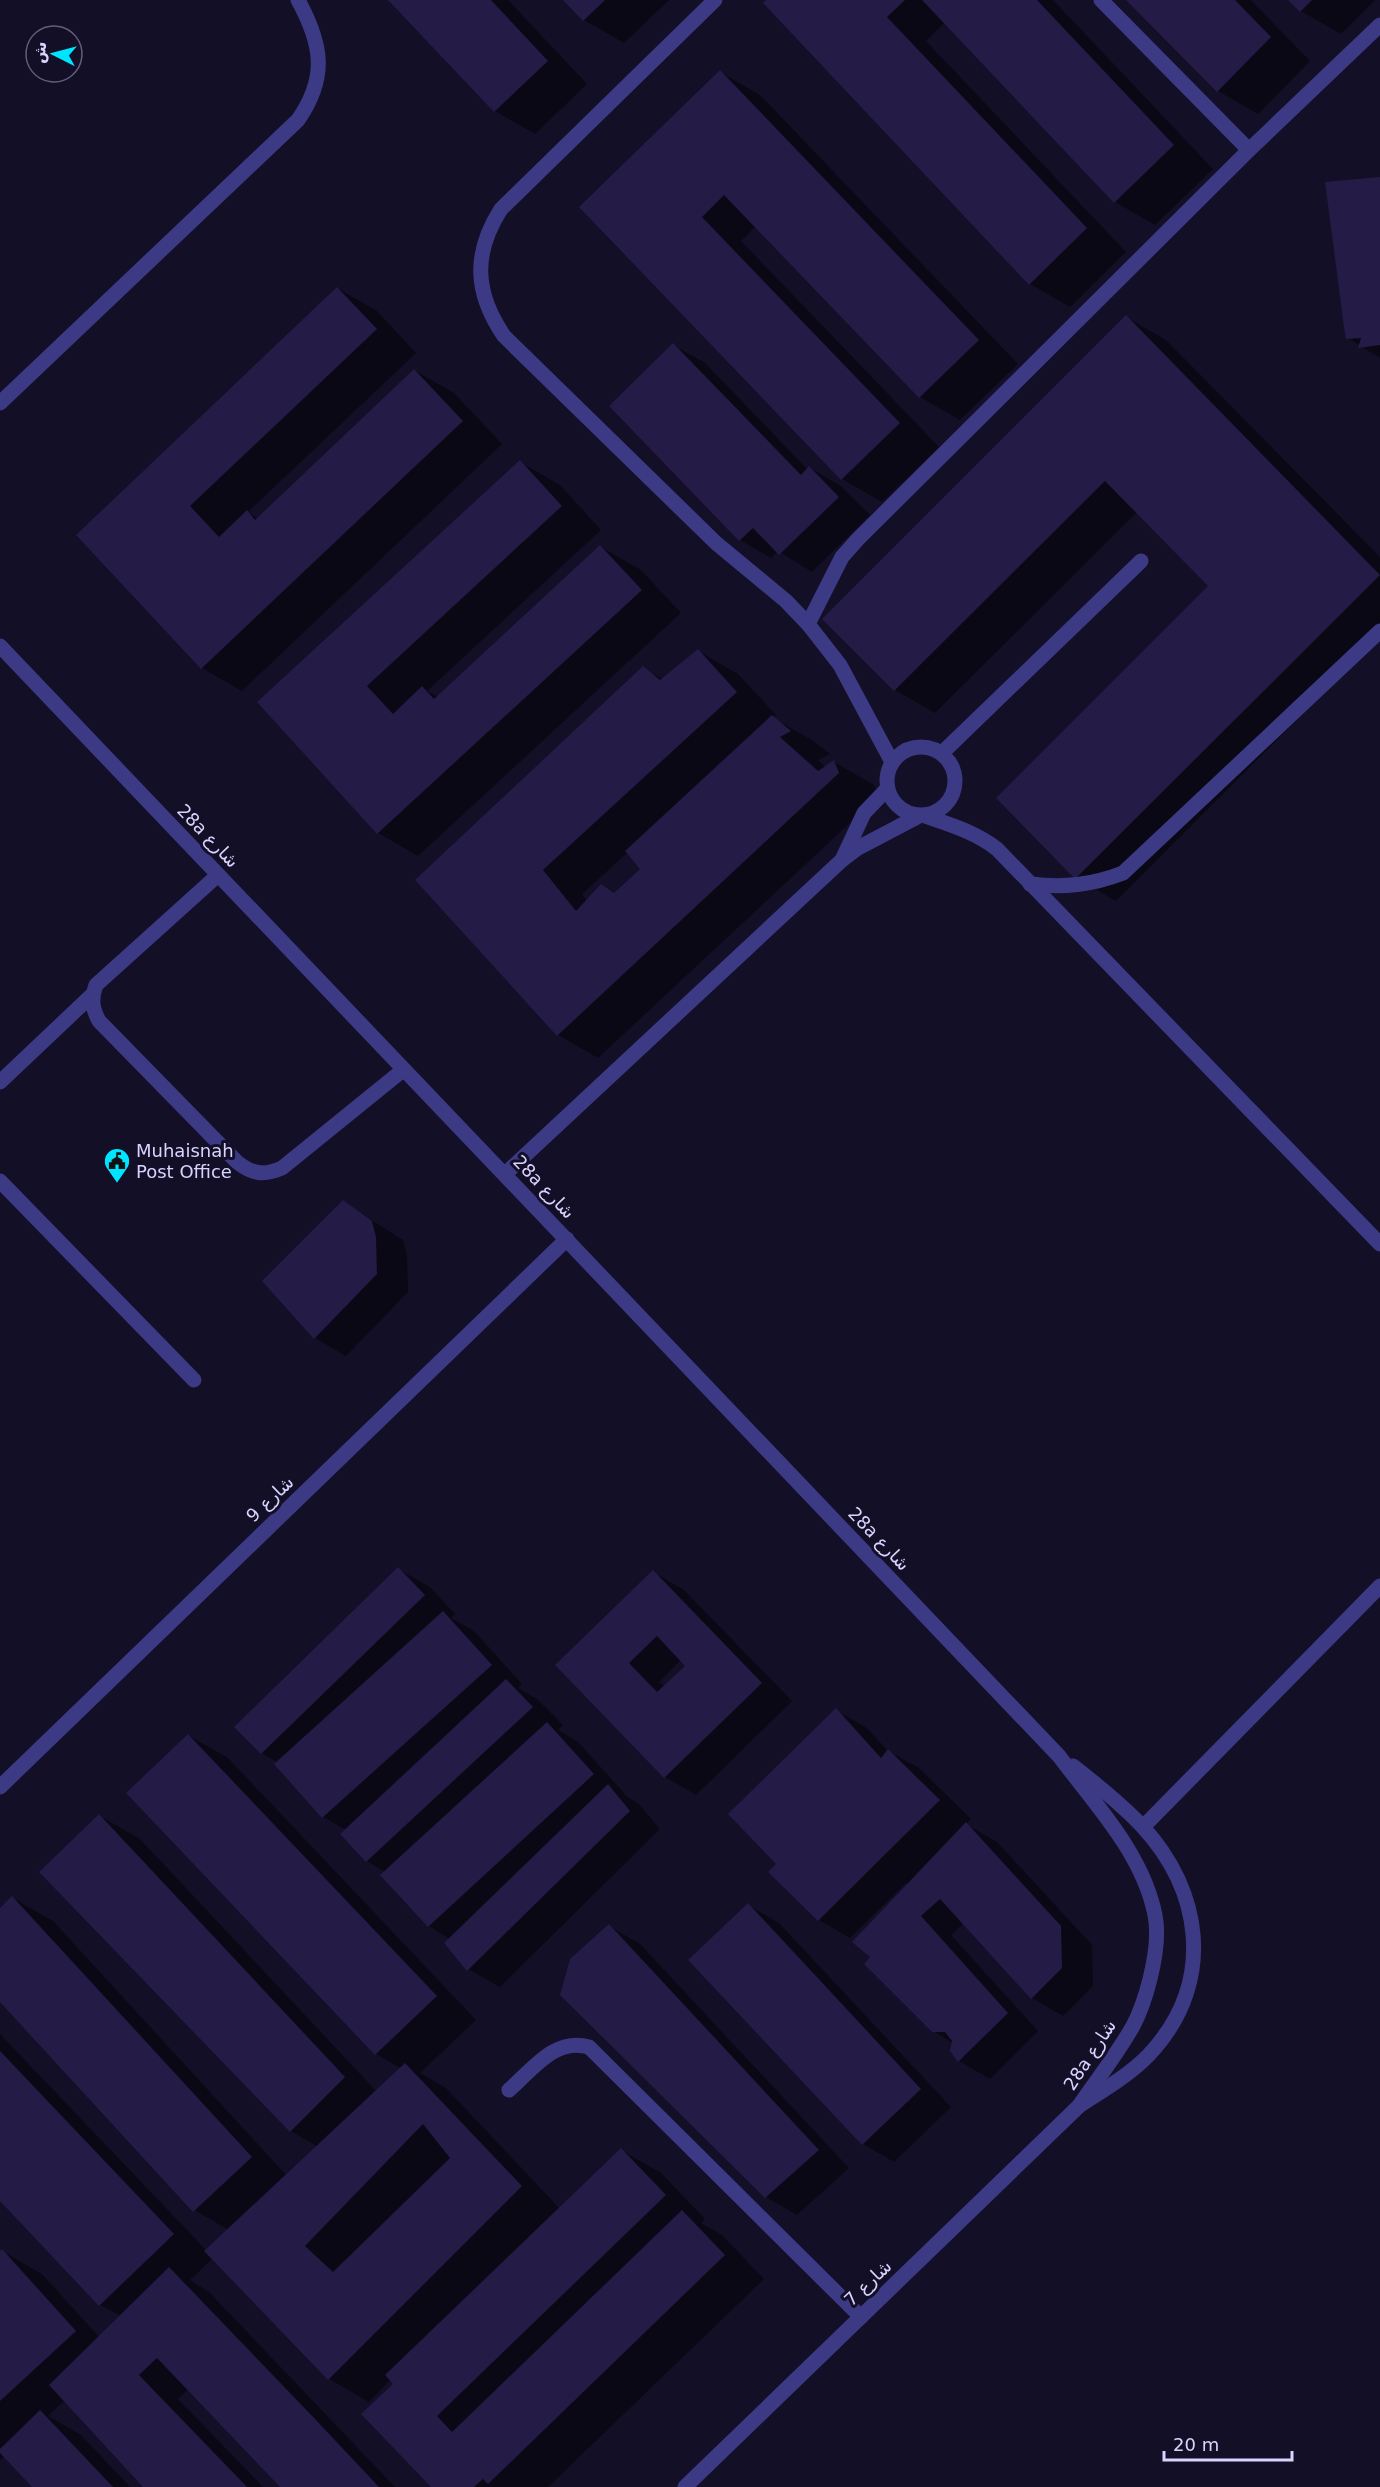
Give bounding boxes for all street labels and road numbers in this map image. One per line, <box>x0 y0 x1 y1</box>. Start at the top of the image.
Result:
street label: 28a شارع <box>172 800 244 872</box>
street label: 28a شارع <box>508 1151 580 1223</box>
street label: شارع 9 <box>242 1471 298 1527</box>
street label: 28a شارع <box>843 1503 915 1575</box>
street label: 28a شارع <box>1059 2016 1121 2094</box>
street label: شارع 7 <box>840 2255 896 2311</box>

